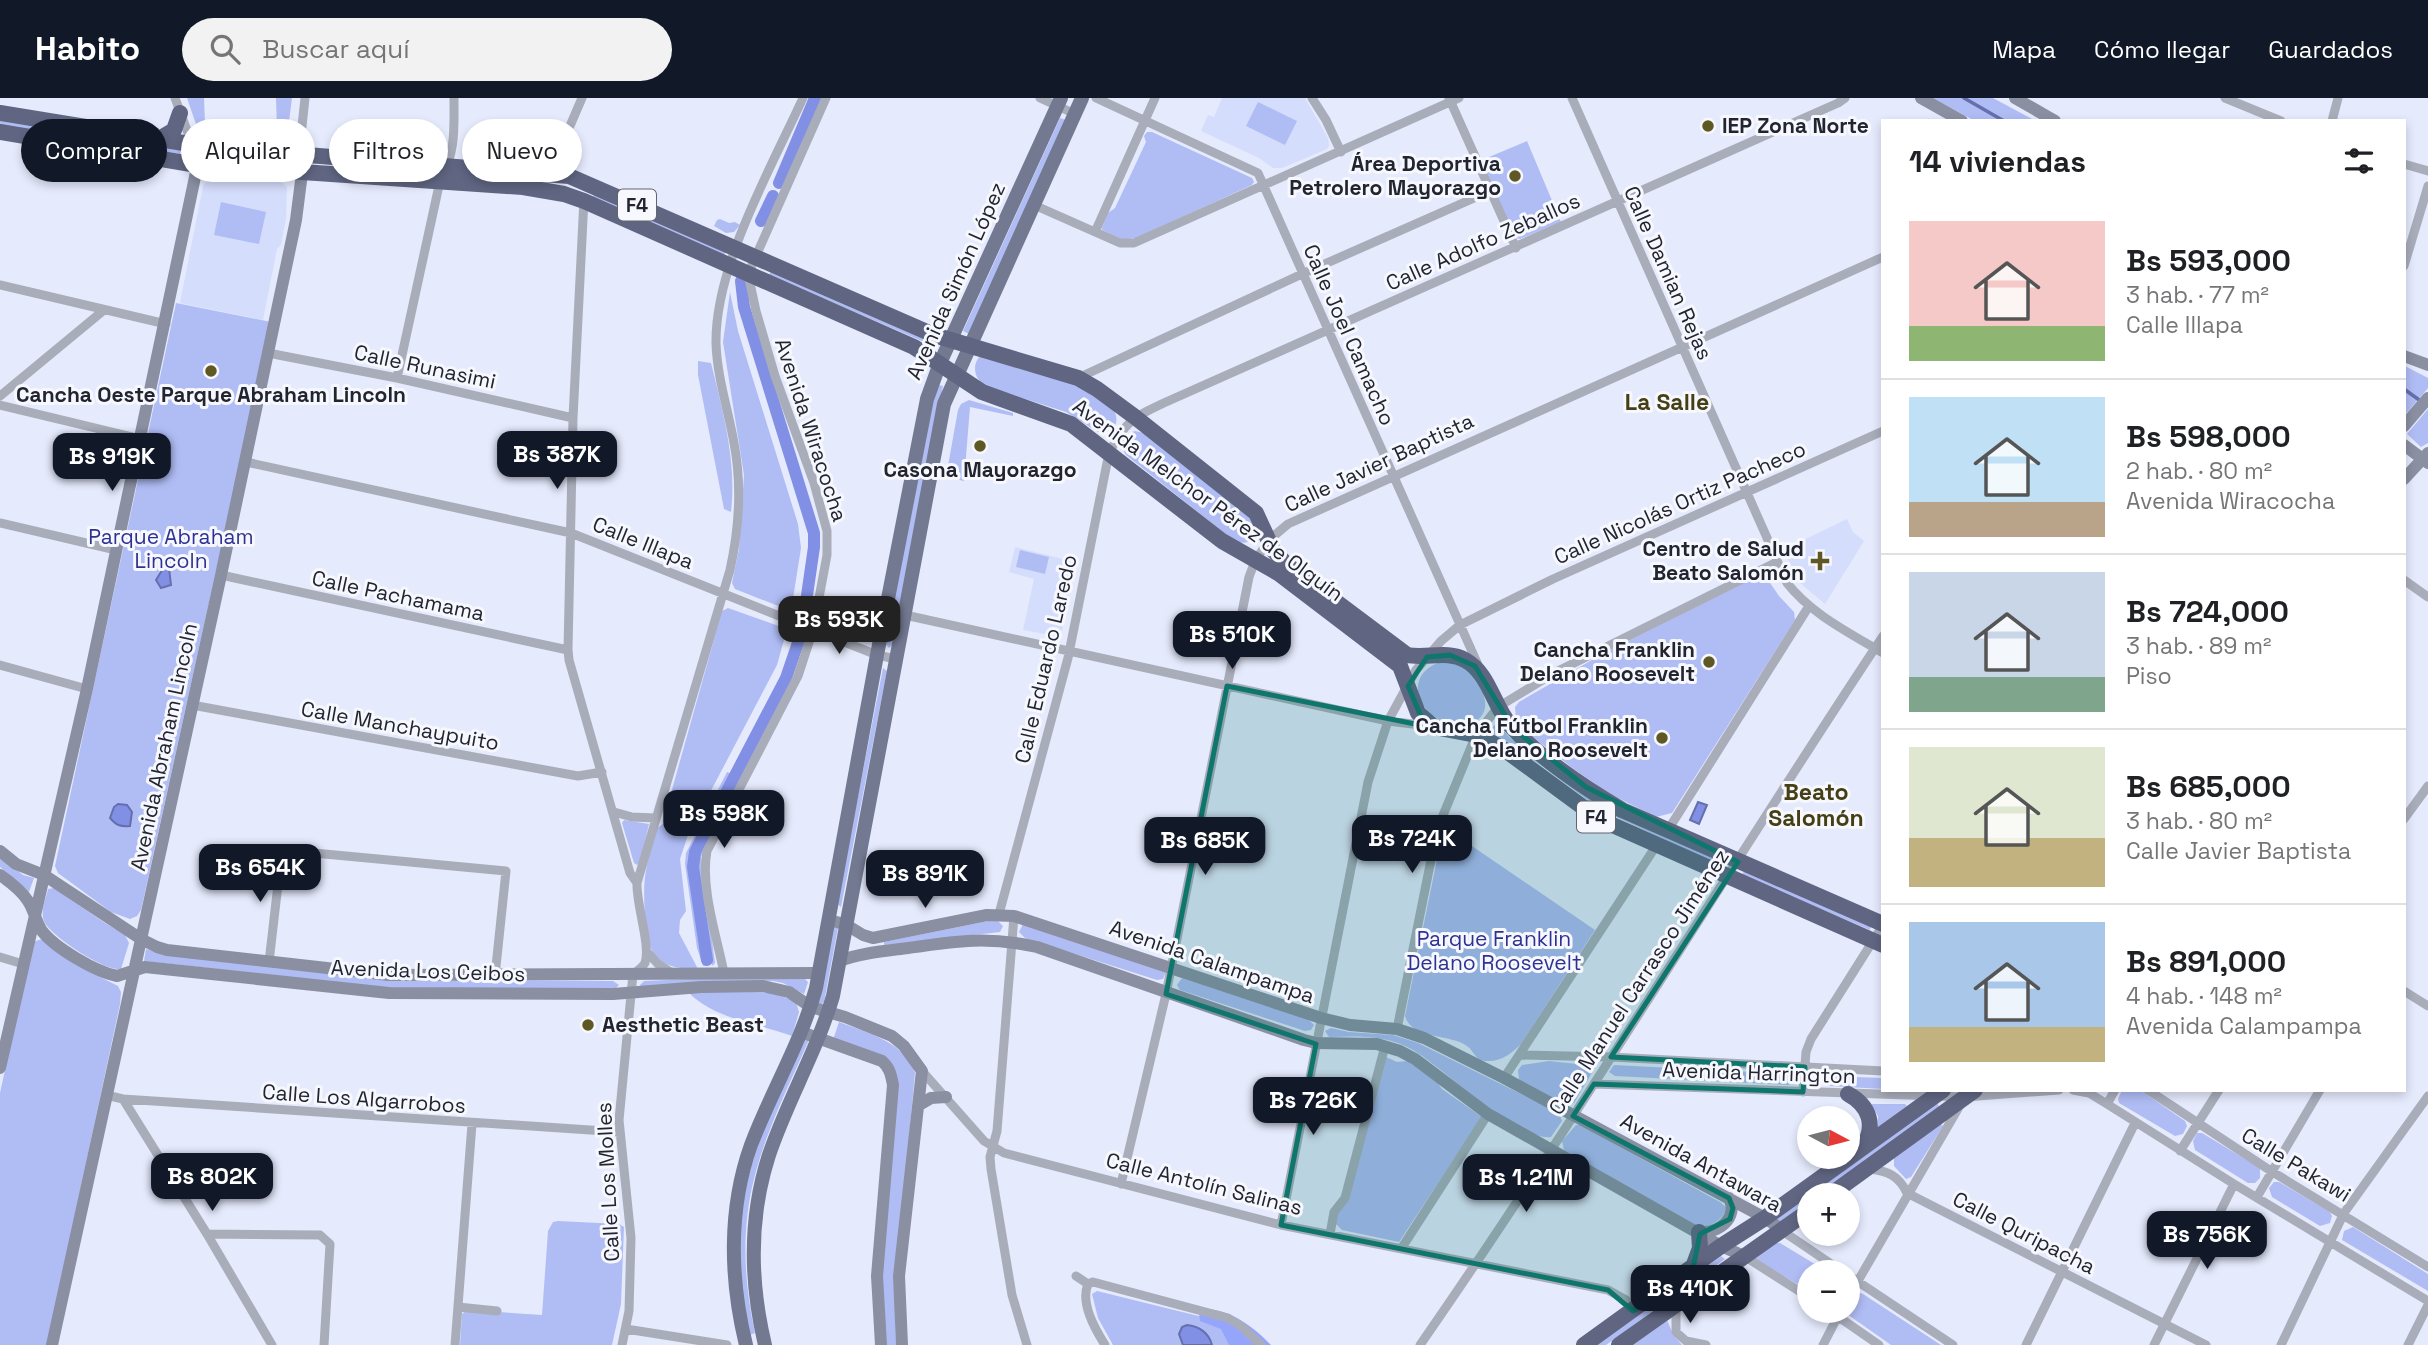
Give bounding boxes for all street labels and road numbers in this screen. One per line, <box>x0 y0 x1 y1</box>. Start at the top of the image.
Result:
street label: Avenida Simón López <box>900 178 1011 384</box>
street label: Calle Damian Rejas <box>1618 182 1719 364</box>
street label: Calle Adolfo Zeballos <box>1382 187 1584 297</box>
road number: F4 <box>618 190 656 220</box>
street label: Calle Joel Camacho <box>1297 240 1402 430</box>
street label: Avenida Wiracocha <box>769 335 854 525</box>
street label: Calle Runasimi <box>352 338 498 395</box>
street label: Avenida Melchor Pérez de Olguín <box>1068 392 1349 607</box>
street label: Calle Javier Baptista <box>1280 407 1478 518</box>
street label: Calle Nicolás Ortiz Pacheco <box>1550 435 1810 570</box>
street label: Calle Illapa <box>589 510 698 575</box>
street label: Calle Eduardo Laredo <box>1008 552 1083 766</box>
street label: Calle Pachamama <box>309 564 487 627</box>
street label: Avenida Abraham Lincoln <box>124 620 203 873</box>
street label: Calle Manchaypuito <box>299 695 501 756</box>
road number: F4 <box>1577 802 1615 832</box>
street label: Calle Manuel Carrasco Jiménez <box>1542 844 1735 1120</box>
street label: Avenida Calampampa <box>1106 914 1318 1009</box>
street label: Avenida Los Ceibos <box>330 954 526 987</box>
street label: Avenida Harrington <box>1662 1056 1856 1089</box>
street label: Calle Los Algarrobos <box>261 1078 467 1119</box>
street label: Calle Los Molles <box>590 1102 625 1262</box>
street label: Avenida Antawara <box>1616 1107 1787 1218</box>
street label: Calle Pakawi <box>2237 1121 2356 1208</box>
street label: Calle Antolín Salinas <box>1103 1146 1305 1221</box>
street label: Calle Quripacha <box>1948 1185 2100 1280</box>

